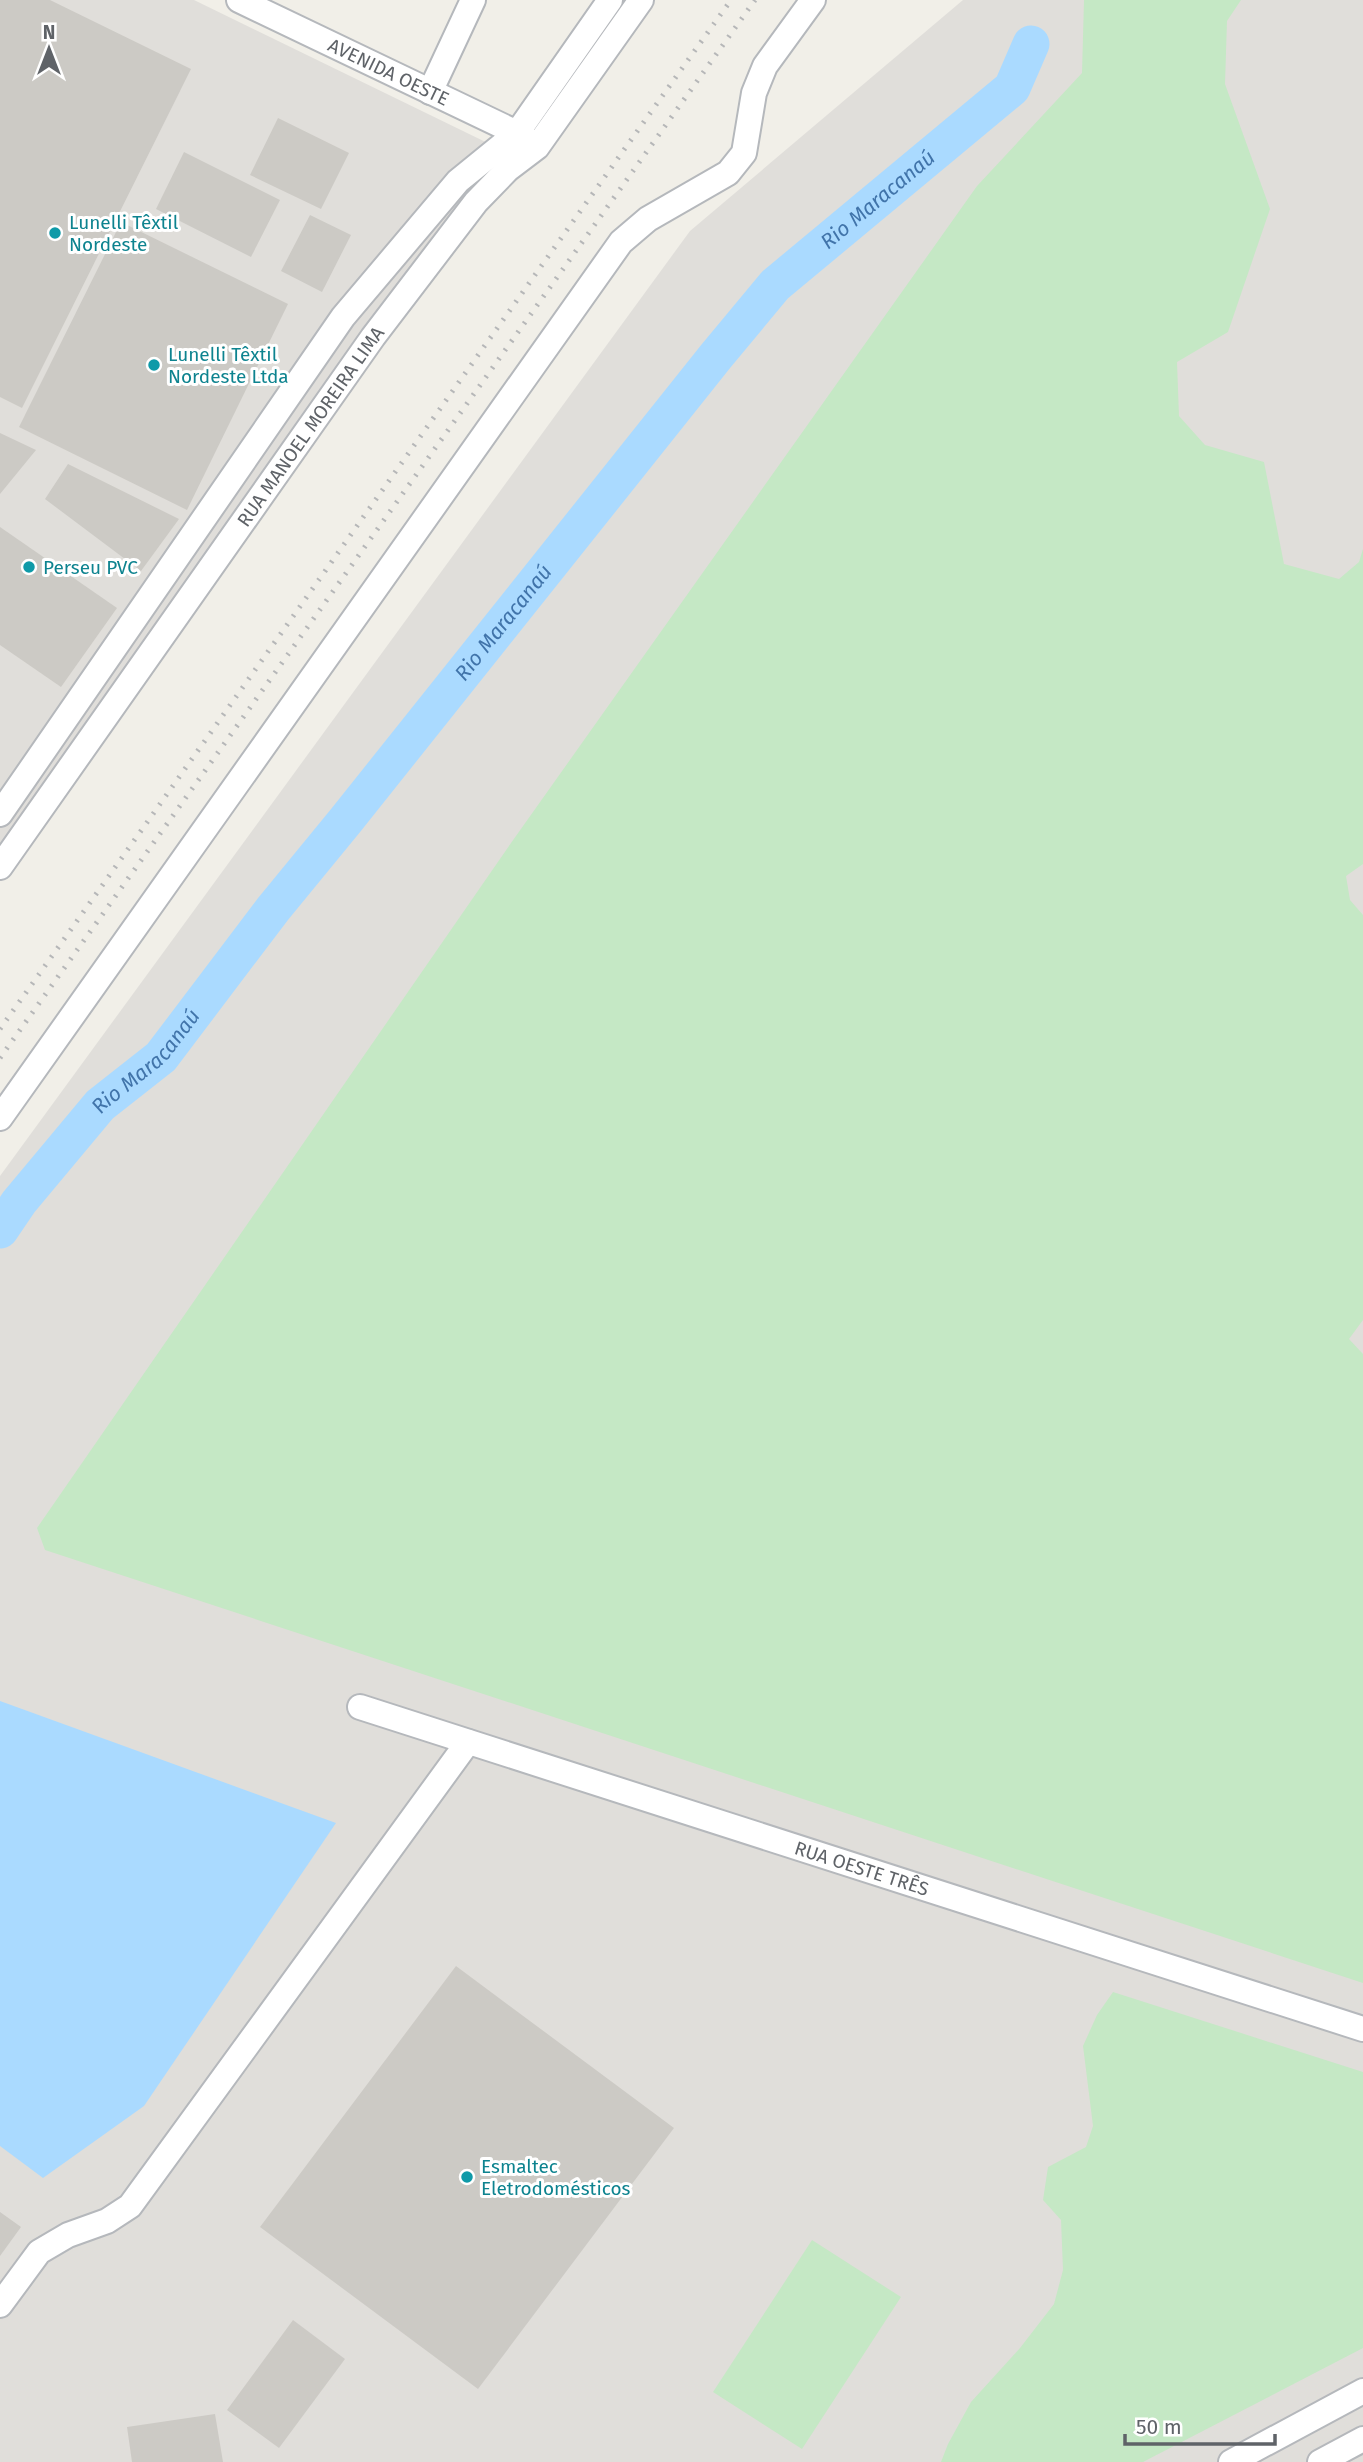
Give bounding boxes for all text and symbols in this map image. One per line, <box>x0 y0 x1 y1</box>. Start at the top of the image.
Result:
north arrow <box>14 14 84 84</box>
text: N <box>43 21 55 44</box>
street label: AVENIDA OESTE <box>324 33 453 111</box>
water label: Rio Maracanaú <box>815 144 940 255</box>
place label: Lunelli Têxtil Nordeste <box>69 211 179 256</box>
marker: Lunelli Têxtil Nordeste <box>47 225 63 241</box>
street label: RUA MANOEL MOREIRA LIMA <box>232 322 389 531</box>
place label: Lunelli Têxtil Nordeste Ltda <box>168 343 289 388</box>
marker: Lunelli Têxtil Nordeste Ltda <box>146 357 162 373</box>
place label: Perseu PVC <box>43 556 138 579</box>
marker: Perseu PVC <box>21 559 37 575</box>
water label: Rio Maracanaú <box>449 559 558 686</box>
water label: Rio Maracanaú <box>86 1004 206 1119</box>
street label: RUA OESTE TRÊS <box>792 1836 932 1901</box>
place label: Esmaltec Eletrodomésticos <box>481 2155 631 2200</box>
marker: Esmaltec Eletrodomésticos <box>459 2169 475 2185</box>
scale bar <box>1125 2402 1276 2446</box>
text: 50 m <box>1136 2414 1182 2440</box>

